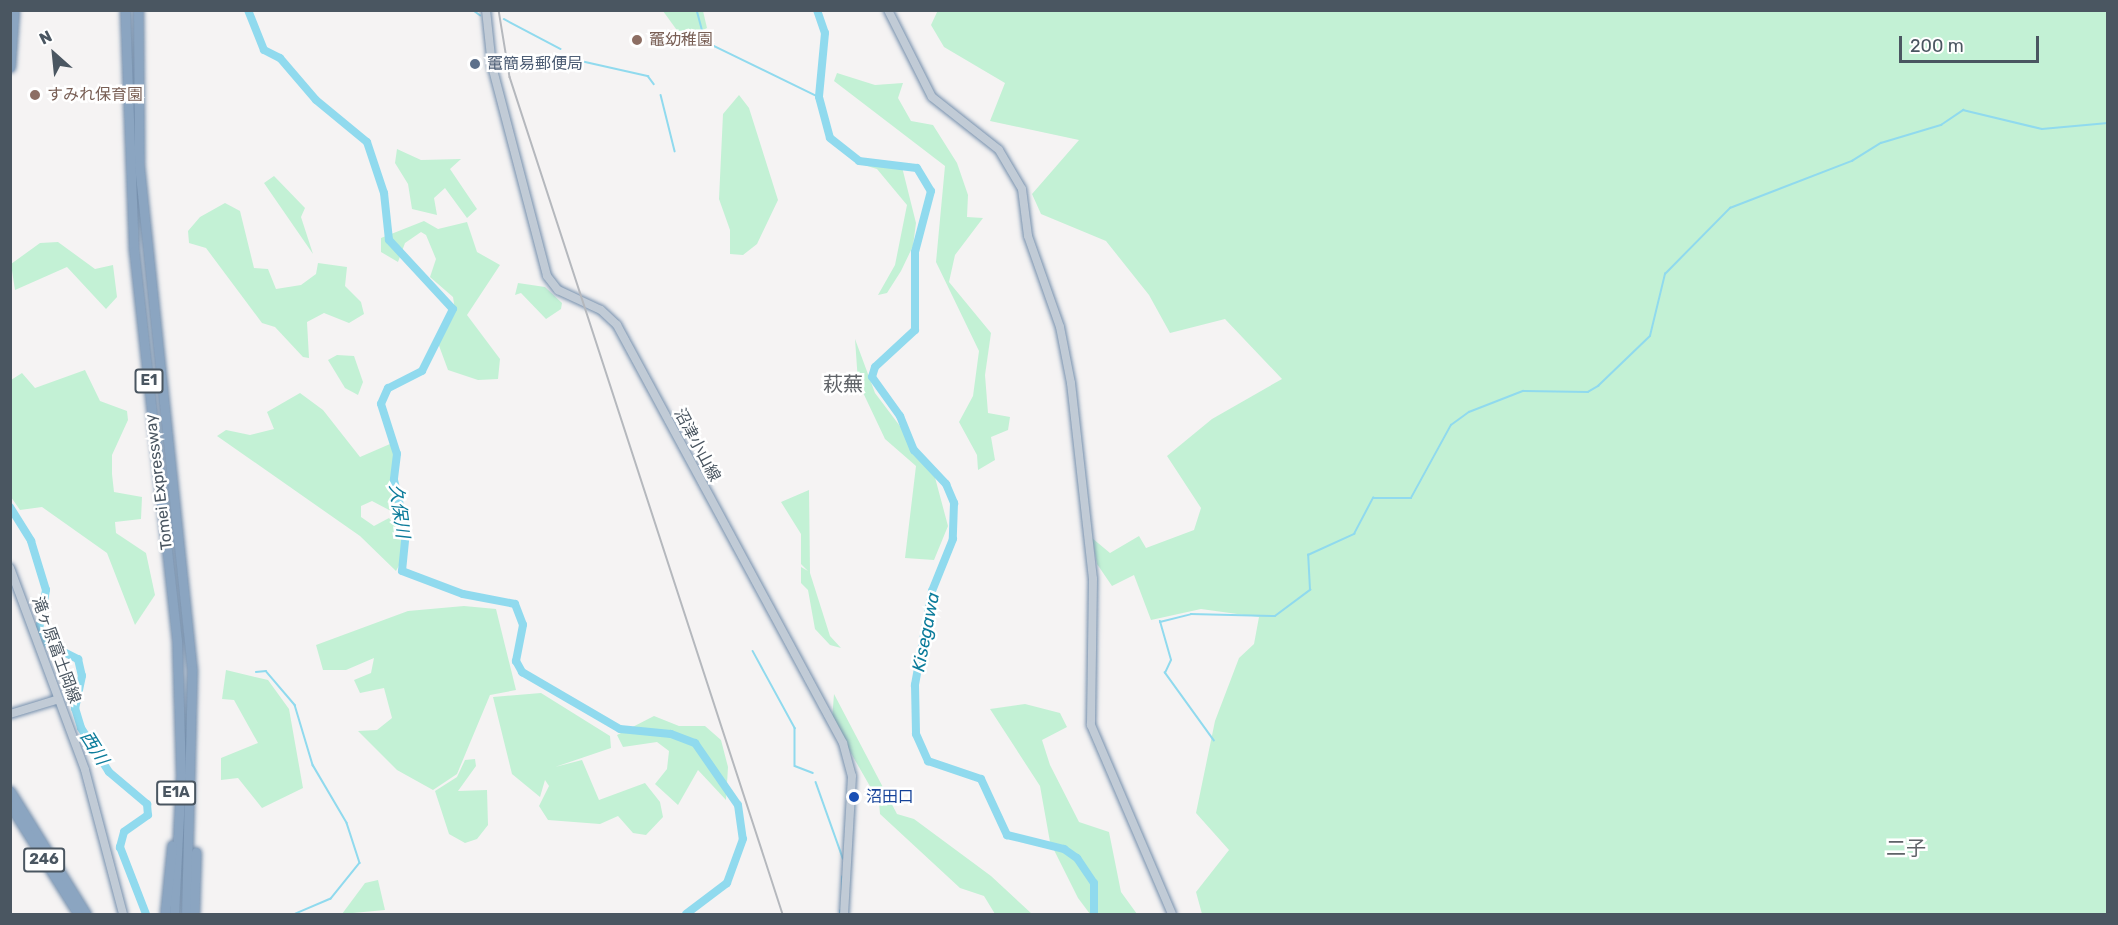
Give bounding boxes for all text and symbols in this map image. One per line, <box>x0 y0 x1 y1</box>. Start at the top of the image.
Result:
north arrow <box>24 24 84 84</box>
scale bar <box>1902 24 2042 62</box>
text: N <box>36 26 55 49</box>
place label: 竈幼稚園 <box>649 30 713 50</box>
marker: 竈幼稚園 <box>630 33 644 47</box>
text: 200 m <box>1910 35 1964 57</box>
place label: 竃簡易郵便局 <box>487 54 583 74</box>
marker: 竃簡易郵便局 <box>468 57 482 71</box>
place label: すみれ保育園 <box>47 85 143 105</box>
marker: すみれ保育園 <box>28 88 42 102</box>
road number: E1 <box>134 369 164 393</box>
district label: 萩蕪 <box>823 372 863 396</box>
street label: 沼津小山線 <box>670 405 724 485</box>
street label: Tomei Expressway <box>141 413 177 551</box>
water label: 久保川 <box>385 483 413 539</box>
water label: Kisegawa <box>908 590 944 674</box>
street label: 滝ヶ原富士岡線 <box>28 594 84 706</box>
water label: 西川 <box>75 727 113 769</box>
road number: E1A <box>155 781 197 805</box>
place label: 沼田口 <box>866 787 914 807</box>
marker: 沼田口 <box>847 790 861 804</box>
district label: 二子 <box>1886 836 1926 860</box>
road number: 246 <box>23 848 65 872</box>

